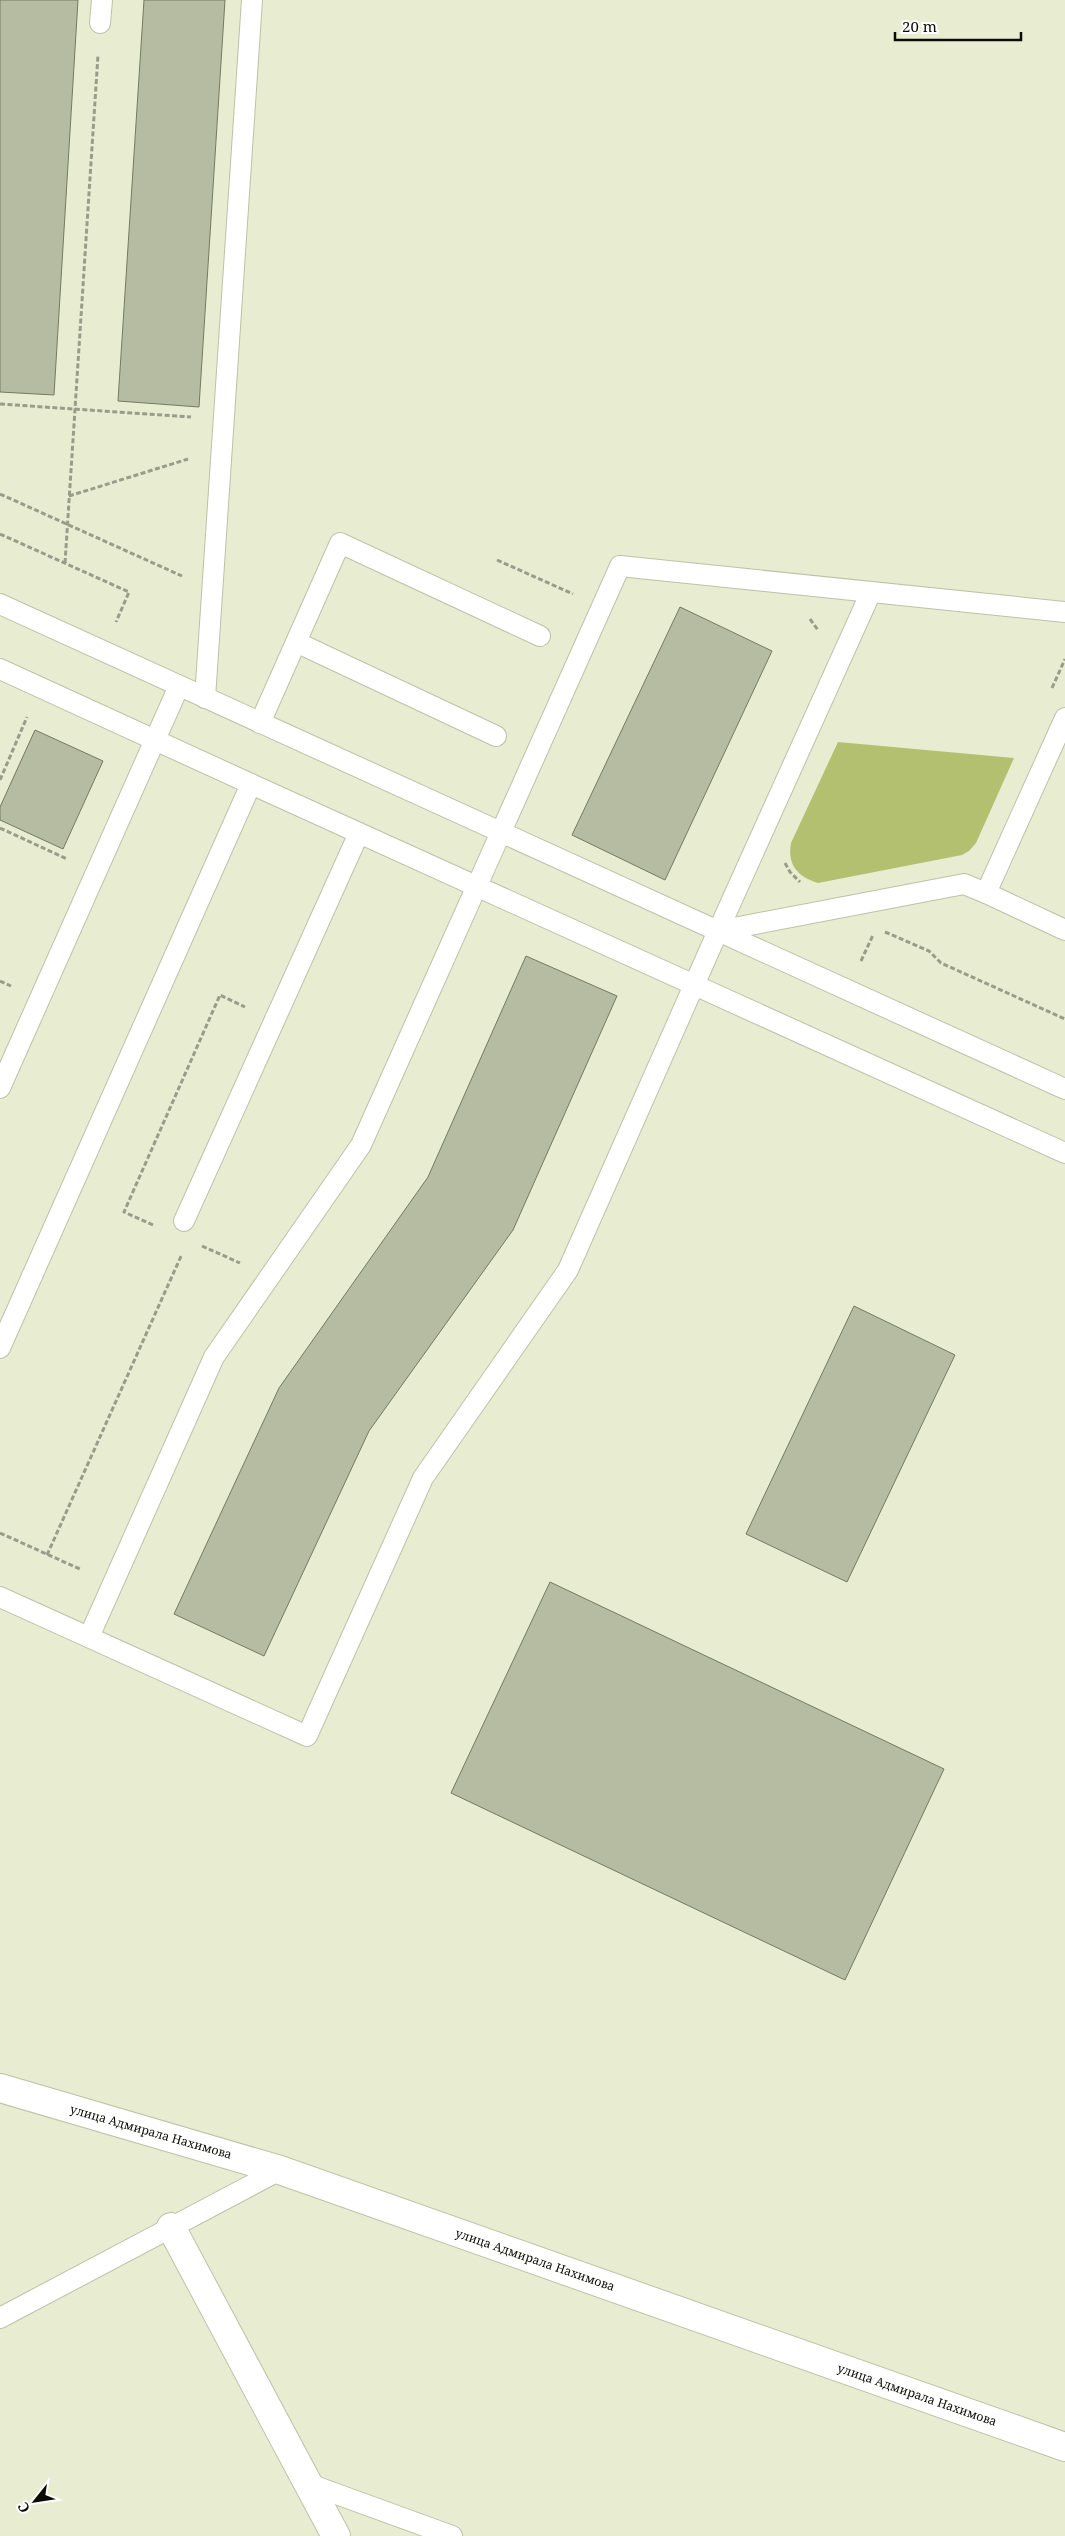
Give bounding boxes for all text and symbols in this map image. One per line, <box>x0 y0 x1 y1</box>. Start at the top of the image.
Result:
scale bar <box>895 10 1021 42</box>
text: 20 m <box>902 16 937 36</box>
street label: улица Адмирала Нахимова <box>68 2100 234 2163</box>
street label: улица Адмирала Нахимова <box>453 2224 617 2295</box>
street label: улица Адмирала Нахимова <box>835 2359 999 2430</box>
north arrow <box>10 2476 60 2526</box>
text: С <box>13 2499 34 2516</box>

